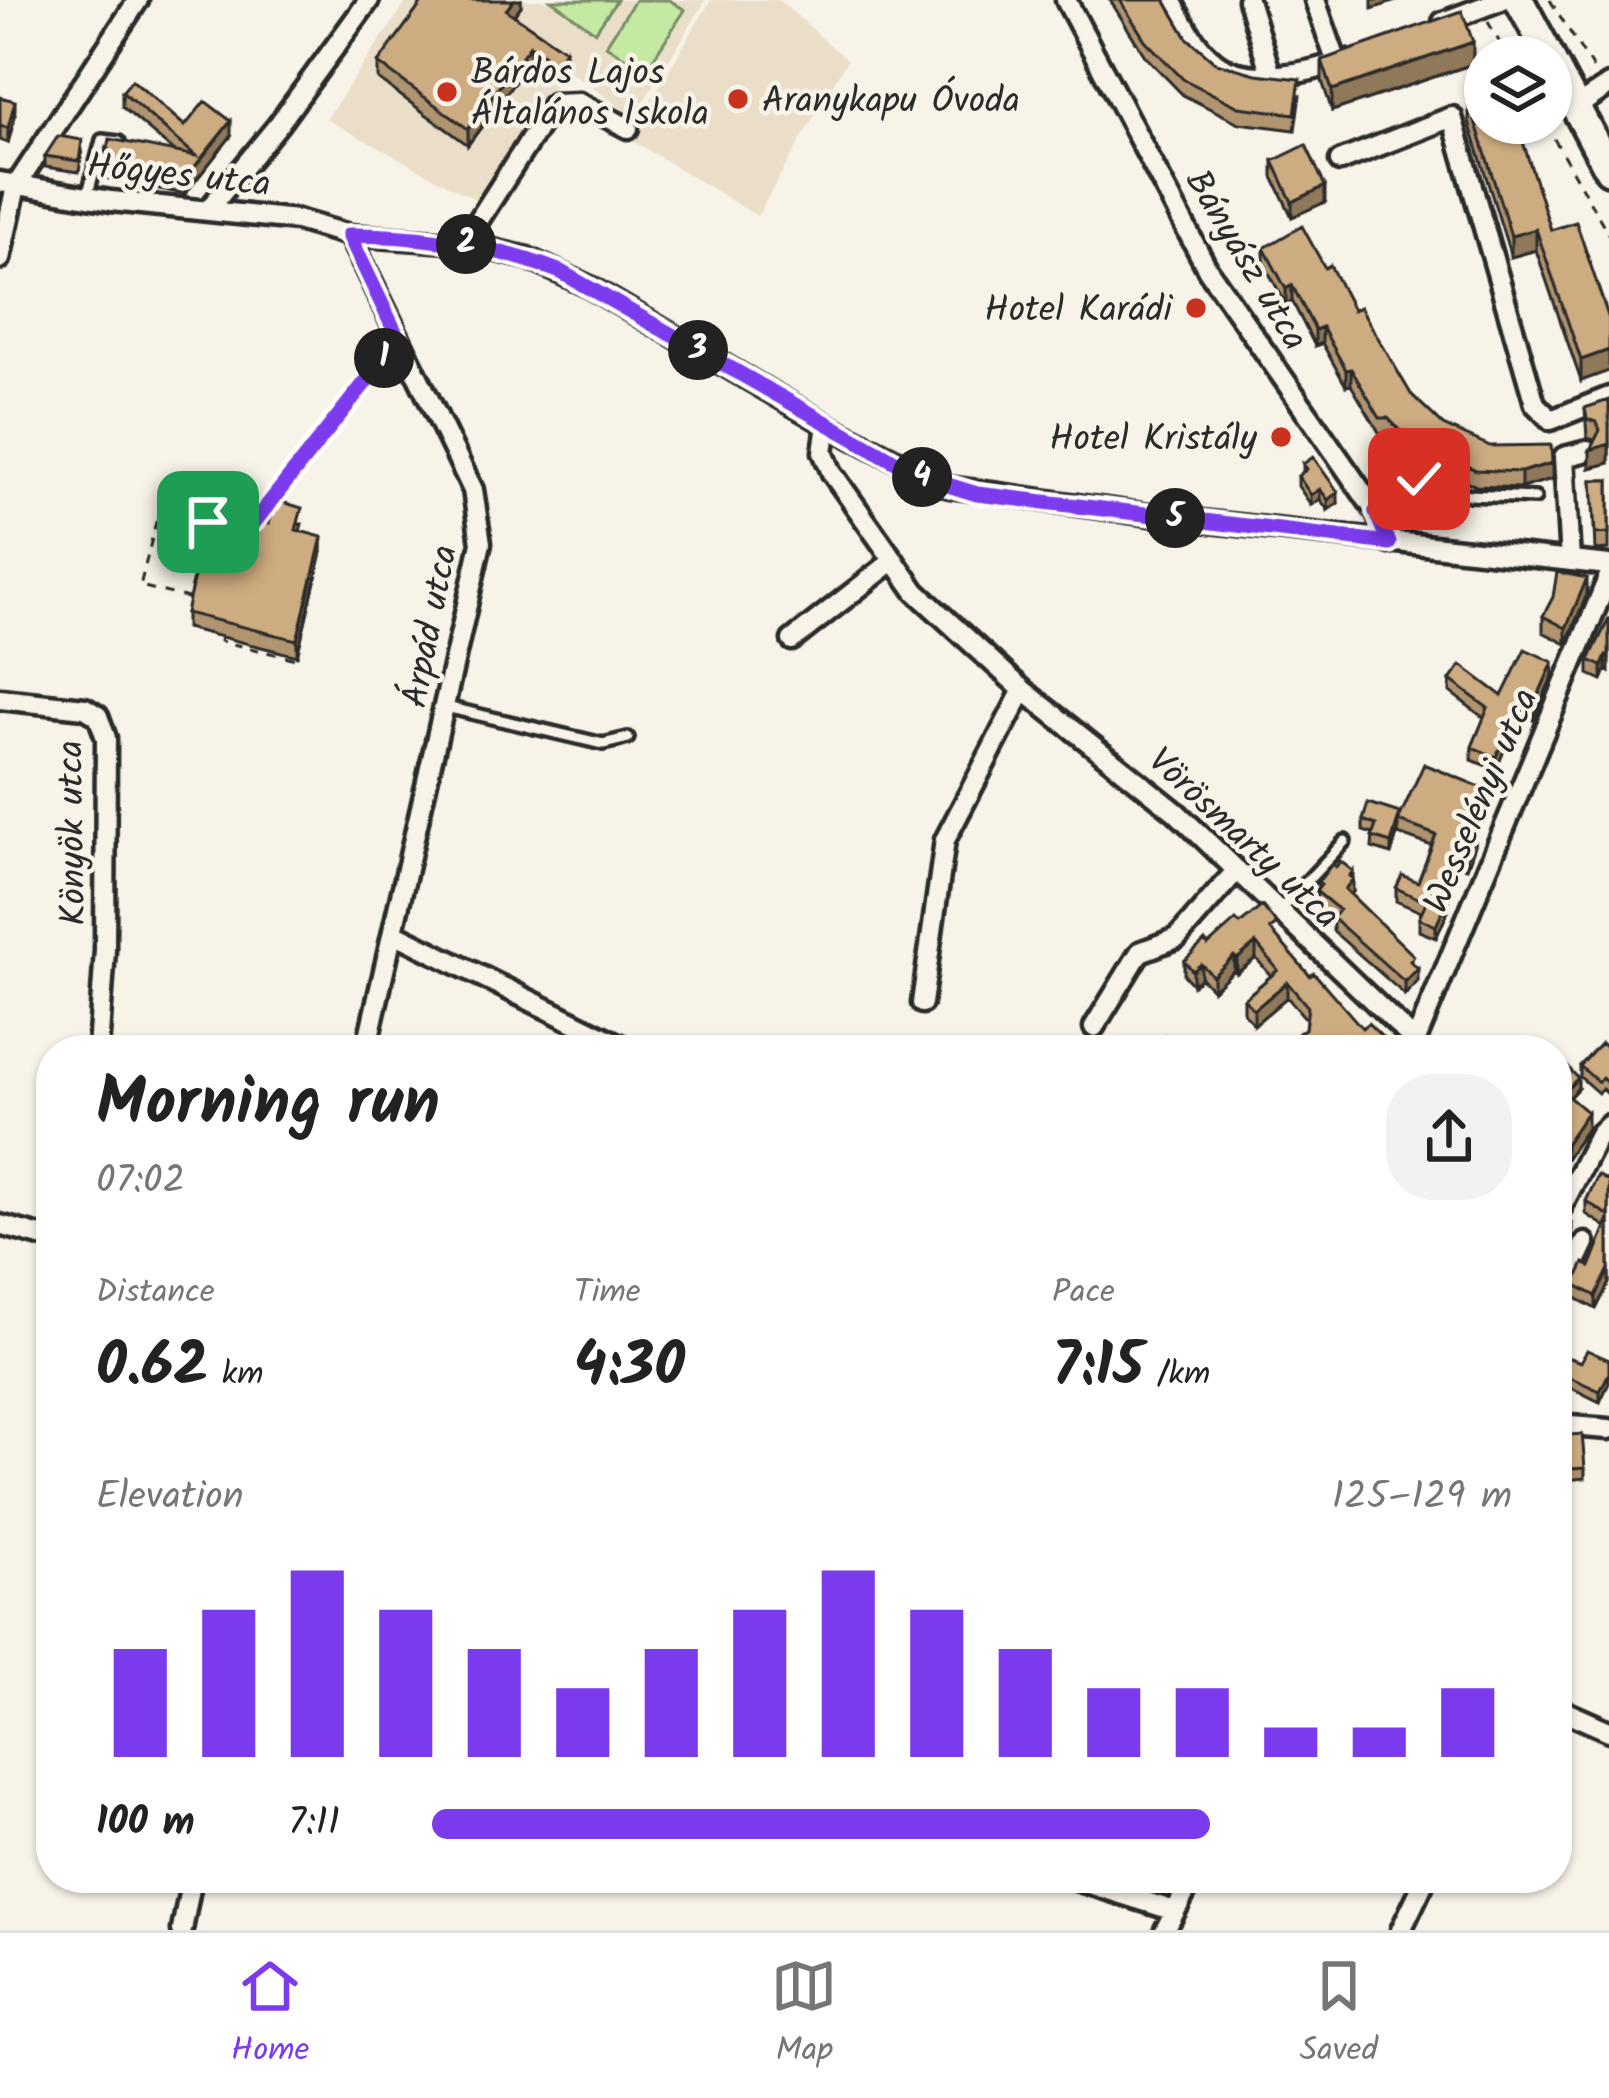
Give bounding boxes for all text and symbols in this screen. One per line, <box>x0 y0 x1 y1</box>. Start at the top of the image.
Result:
map controls <box>1464 36 1572 144</box>
button: layers <box>1464 36 1572 144</box>
place label: Bárdos Lajos Általános Iskola <box>471 46 709 144</box>
place label: Aranykapu Óvoda <box>762 74 1020 131</box>
marker: Bárdos Lajos Általános Iskola <box>434 79 460 105</box>
marker: Aranykapu Óvoda <box>725 86 751 112</box>
street label: Hőgyes utca <box>84 138 273 214</box>
street label: Bányász utca <box>1168 159 1322 362</box>
pin: 2 <box>436 214 496 274</box>
text: 2 <box>456 217 476 270</box>
place label: Hotel Karádi <box>985 283 1173 340</box>
marker: Hotel Karádi <box>1183 295 1209 321</box>
pin: 3 <box>668 320 728 380</box>
text: 3 <box>689 323 707 376</box>
pin: 1 <box>354 328 414 388</box>
text: 1 <box>379 331 389 384</box>
place label: Hotel Kristály <box>1049 412 1258 469</box>
marker: Hotel Kristály <box>1268 424 1294 450</box>
pin <box>1368 428 1470 530</box>
icon: check <box>1386 446 1452 512</box>
pin: 4 <box>892 447 952 507</box>
text: 4 <box>913 450 931 503</box>
pin <box>157 471 259 573</box>
pin: 5 <box>1145 488 1205 548</box>
icon: arrive <box>175 489 241 555</box>
text: 5 <box>1167 491 1183 544</box>
street label: Árpád utca <box>388 540 475 713</box>
street label: Wesselényi utca <box>1409 680 1555 923</box>
street label: Vörösmarty utca <box>1133 735 1352 944</box>
street label: Könyök utca <box>43 740 104 926</box>
text: Morning run <box>96 1053 440 1158</box>
button: share <box>1386 1074 1512 1200</box>
text: 07:02 <box>96 1151 185 1213</box>
text: Distance <box>96 1267 215 1320</box>
text: Time <box>574 1267 641 1320</box>
text: Pace <box>1052 1267 1115 1320</box>
text: 0.62 <box>96 1320 209 1416</box>
text: 4:30 <box>574 1320 685 1416</box>
text: 7:15 <box>1052 1320 1144 1416</box>
text: km <box>209 1349 263 1402</box>
text: /km <box>1144 1349 1210 1402</box>
text: Elevation <box>96 1467 244 1529</box>
text: 125–129 m <box>1332 1467 1512 1529</box>
text: 100 m <box>96 1793 195 1855</box>
text: 7:11 <box>288 1793 340 1855</box>
tab: Home <box>231 1953 309 2078</box>
tab: Map <box>771 1953 837 2078</box>
tab: Saved <box>1300 1953 1378 2078</box>

